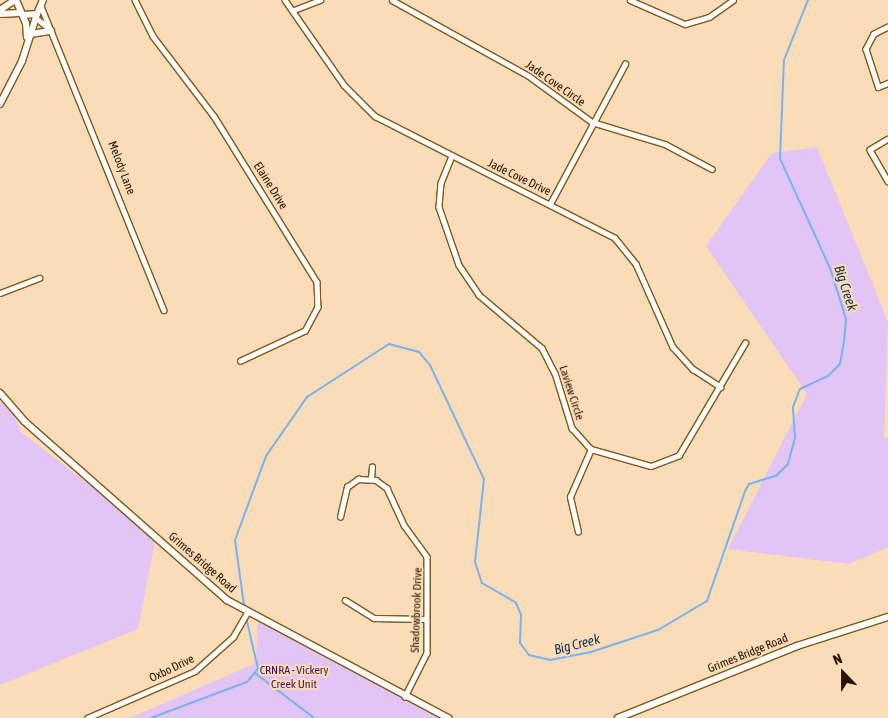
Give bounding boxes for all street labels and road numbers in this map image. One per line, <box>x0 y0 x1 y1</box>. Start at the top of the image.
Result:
street label: Jade Cove Circle <box>522 58 588 110</box>
street label: Melody Lane <box>104 139 138 197</box>
street label: Jade Cove Drive <box>485 157 553 199</box>
street label: Elaine Drive <box>250 160 290 212</box>
street label: Laview Circle <box>555 364 587 422</box>
street label: Grimes Bridge Road <box>165 530 239 596</box>
street label: Shadowbrook Drive <box>408 567 426 653</box>
street label: Grimes Bridge Road <box>706 631 790 677</box>
street label: Oxbo Drive <box>147 652 197 686</box>

